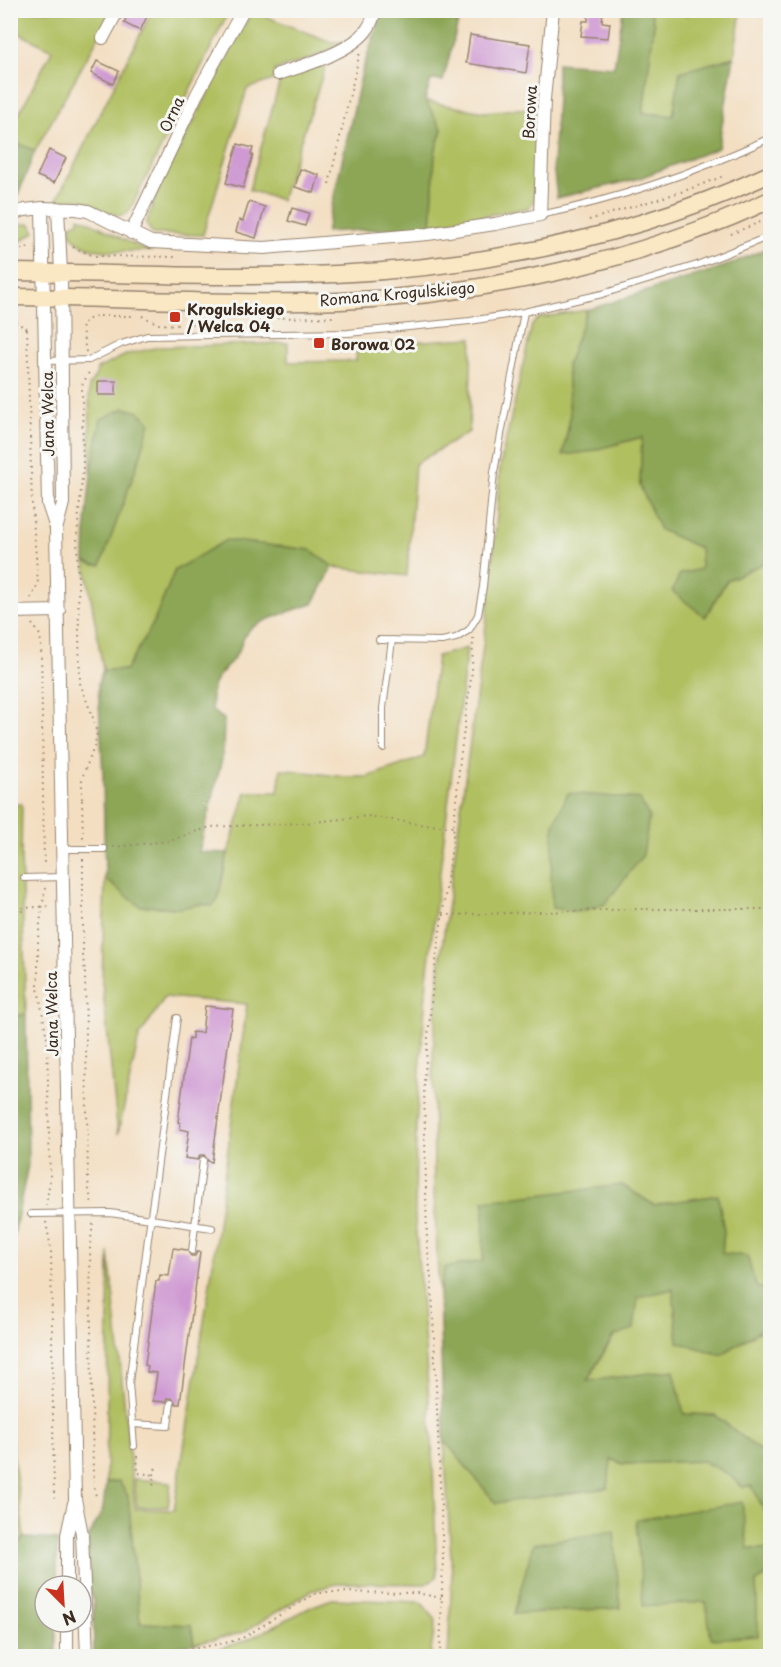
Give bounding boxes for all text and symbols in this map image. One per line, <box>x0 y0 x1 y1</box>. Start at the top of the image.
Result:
street label: Borowa <box>516 84 542 140</box>
street label: Orna <box>153 92 190 136</box>
street label: Romana Krogulskiego <box>318 275 476 311</box>
place label: Krogulskiego / Welca 04 <box>186 297 284 337</box>
marker: Krogulskiego / Welca 04 <box>168 310 182 324</box>
place label: Borowa 02 <box>331 332 416 355</box>
marker: Borowa 02 <box>312 336 326 350</box>
street label: Jana Welca <box>35 370 59 457</box>
street label: Jana Welca <box>39 970 63 1057</box>
north arrow <box>33 1574 93 1634</box>
text: N <box>59 1605 80 1632</box>

